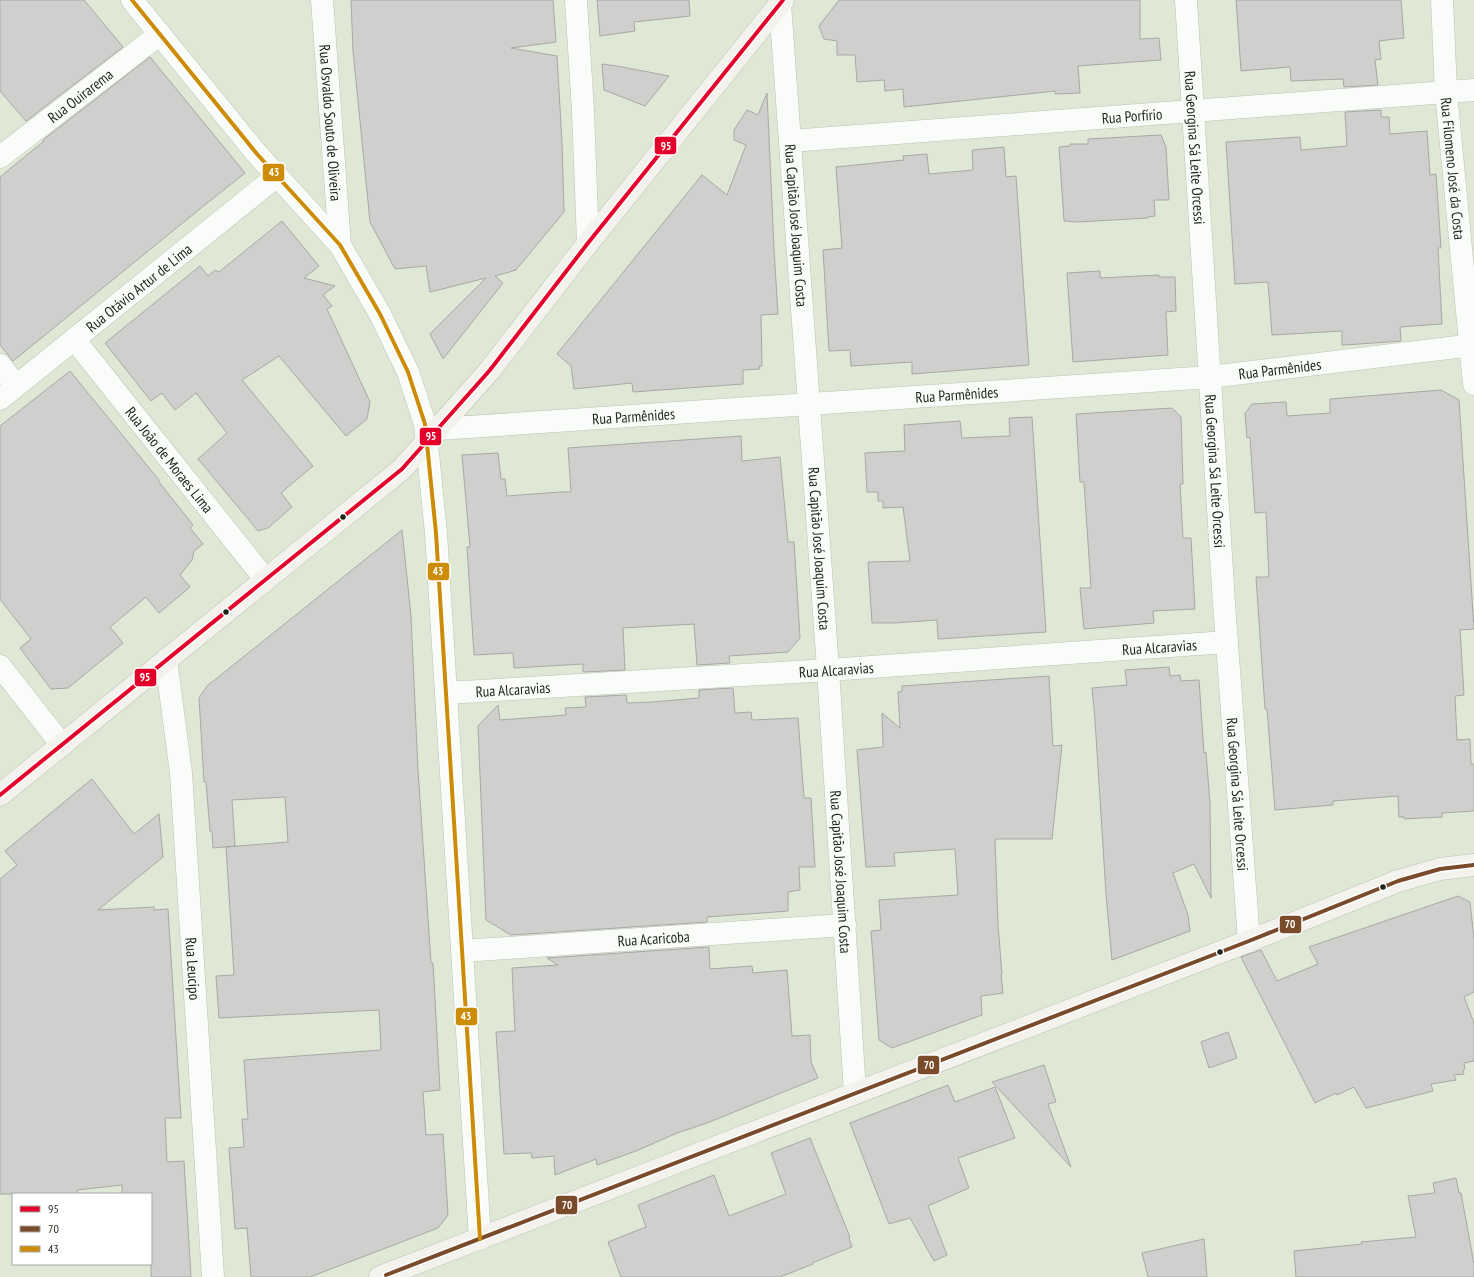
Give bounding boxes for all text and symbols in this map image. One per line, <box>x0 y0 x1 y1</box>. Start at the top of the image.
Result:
street label: Rua Osvaldo Souto de Oliveira <box>316 44 346 202</box>
street label: Rua Ouirarema <box>44 64 116 127</box>
street label: Rua Georgina Sá Leite Orcessi <box>1181 70 1210 225</box>
street label: Rua Filomeno José da Costa <box>1437 96 1470 241</box>
street label: Rua Porfírio <box>1101 104 1163 127</box>
line badge: 95 <box>654 136 677 155</box>
text: 95 <box>661 139 671 153</box>
street label: Rua Capitão José Joaquim Costa <box>781 143 812 308</box>
line badge: 43 <box>262 163 285 182</box>
text: 43 <box>269 165 279 179</box>
street label: Rua Otávio Artur de Lima <box>82 239 195 336</box>
street label: Rua Parmênides <box>1237 354 1322 383</box>
street label: Rua Parmênides <box>915 382 999 406</box>
street label: Rua Georgina Sá Leite Orcessi <box>1201 394 1230 548</box>
street label: Rua João de Moraes Lima <box>122 403 218 516</box>
street label: Rua Parmênides <box>591 404 676 428</box>
line badge: 95 <box>419 427 442 446</box>
text: 95 <box>426 429 436 443</box>
street label: Rua Capitão José Joaquim Costa <box>805 466 835 631</box>
unlabelled marker <box>338 512 348 522</box>
line badge: 43 <box>427 562 450 581</box>
text: 43 <box>433 564 443 578</box>
unlabelled marker <box>221 607 231 617</box>
street label: Rua Alcaravias <box>1122 635 1197 659</box>
street label: Rua Alcaravias <box>798 657 874 681</box>
line badge: 95 <box>134 668 157 687</box>
text: 95 <box>140 670 150 684</box>
street label: Rua Alcaravias <box>475 677 551 701</box>
street label: Rua Georgina Sá Leite Orcessi <box>1223 717 1253 872</box>
street label: Rua Capitão José Joaquim Costa <box>827 790 856 954</box>
unlabelled marker <box>1378 882 1388 892</box>
line badge: 70 <box>1279 915 1302 934</box>
text: 70 <box>1285 917 1295 931</box>
street label: Rua Acaricoba <box>617 926 690 950</box>
street label: Rua Leucipo <box>182 937 205 1001</box>
unlabelled marker <box>1215 947 1225 957</box>
line badge: 43 <box>455 1007 478 1026</box>
text: 43 <box>461 1009 471 1023</box>
line badge: 70 <box>917 1055 940 1075</box>
text: 70 <box>924 1058 934 1072</box>
legend <box>12 1193 152 1265</box>
line badge: 70 <box>555 1195 578 1215</box>
text: 70 <box>562 1198 572 1212</box>
text: 95 <box>48 1201 59 1216</box>
text: 70 <box>48 1221 59 1236</box>
text: 43 <box>48 1241 59 1256</box>

